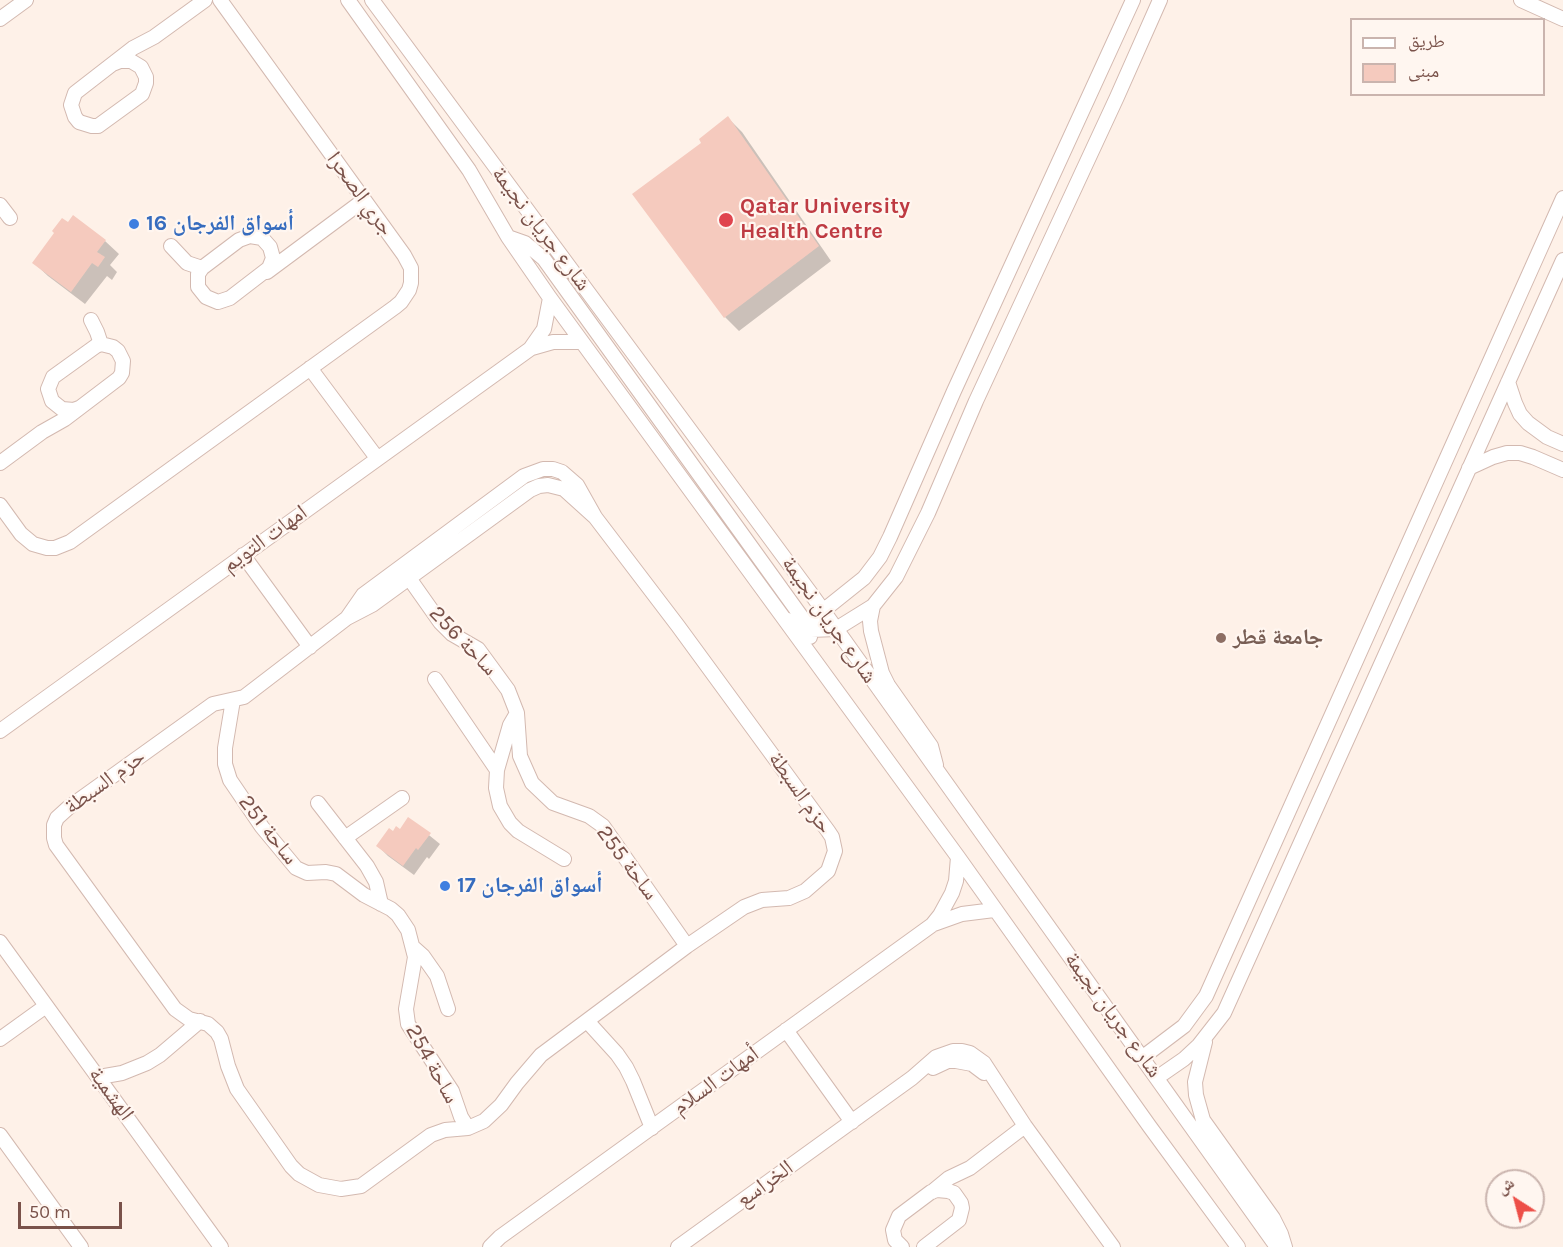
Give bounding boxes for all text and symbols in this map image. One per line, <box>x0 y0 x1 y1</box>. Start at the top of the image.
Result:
legend <box>1350 18 1545 96</box>
text: طريق <box>1408 30 1445 52</box>
text: مبنى <box>1408 60 1439 82</box>
street label: جري الصحرا <box>321 147 399 241</box>
street label: شارع جريان نجيمة <box>486 162 596 296</box>
place label: Qatar University Health Centre <box>740 194 910 246</box>
place label: أسواق الفرجان 16 <box>146 211 294 237</box>
marker: Qatar University Health Centre <box>717 211 735 229</box>
marker: أسواق الفرجان 16 <box>127 217 141 231</box>
street label: امهات التويم <box>217 499 313 579</box>
street label: شارع جريان نجيمة <box>776 551 882 689</box>
street label: ساحة 256 <box>423 601 503 681</box>
place label: جامعة قطر <box>1233 625 1323 651</box>
marker: جامعة قطر <box>1214 631 1228 645</box>
street label: حزم السبطة <box>59 744 151 820</box>
street label: حزم السبطة <box>762 747 838 839</box>
street label: ساحة 251 <box>232 790 304 870</box>
street label: ساحة 255 <box>590 820 664 906</box>
place label: أسواق الفرجان 17 <box>457 873 603 899</box>
marker: أسواق الفرجان 17 <box>438 879 452 893</box>
street label: شارع جريان نجيمة <box>1059 947 1167 1083</box>
street label: ساحة 254 <box>399 1020 465 1108</box>
street label: أمهات السلام <box>668 1041 764 1121</box>
street label: الهشمية <box>83 1062 139 1126</box>
street label: الخراسع <box>731 1155 799 1213</box>
north arrow <box>1485 1169 1545 1229</box>
text: ش <box>1493 1173 1518 1198</box>
scale bar <box>21 1190 124 1228</box>
text: 50 m <box>29 1201 71 1223</box>

